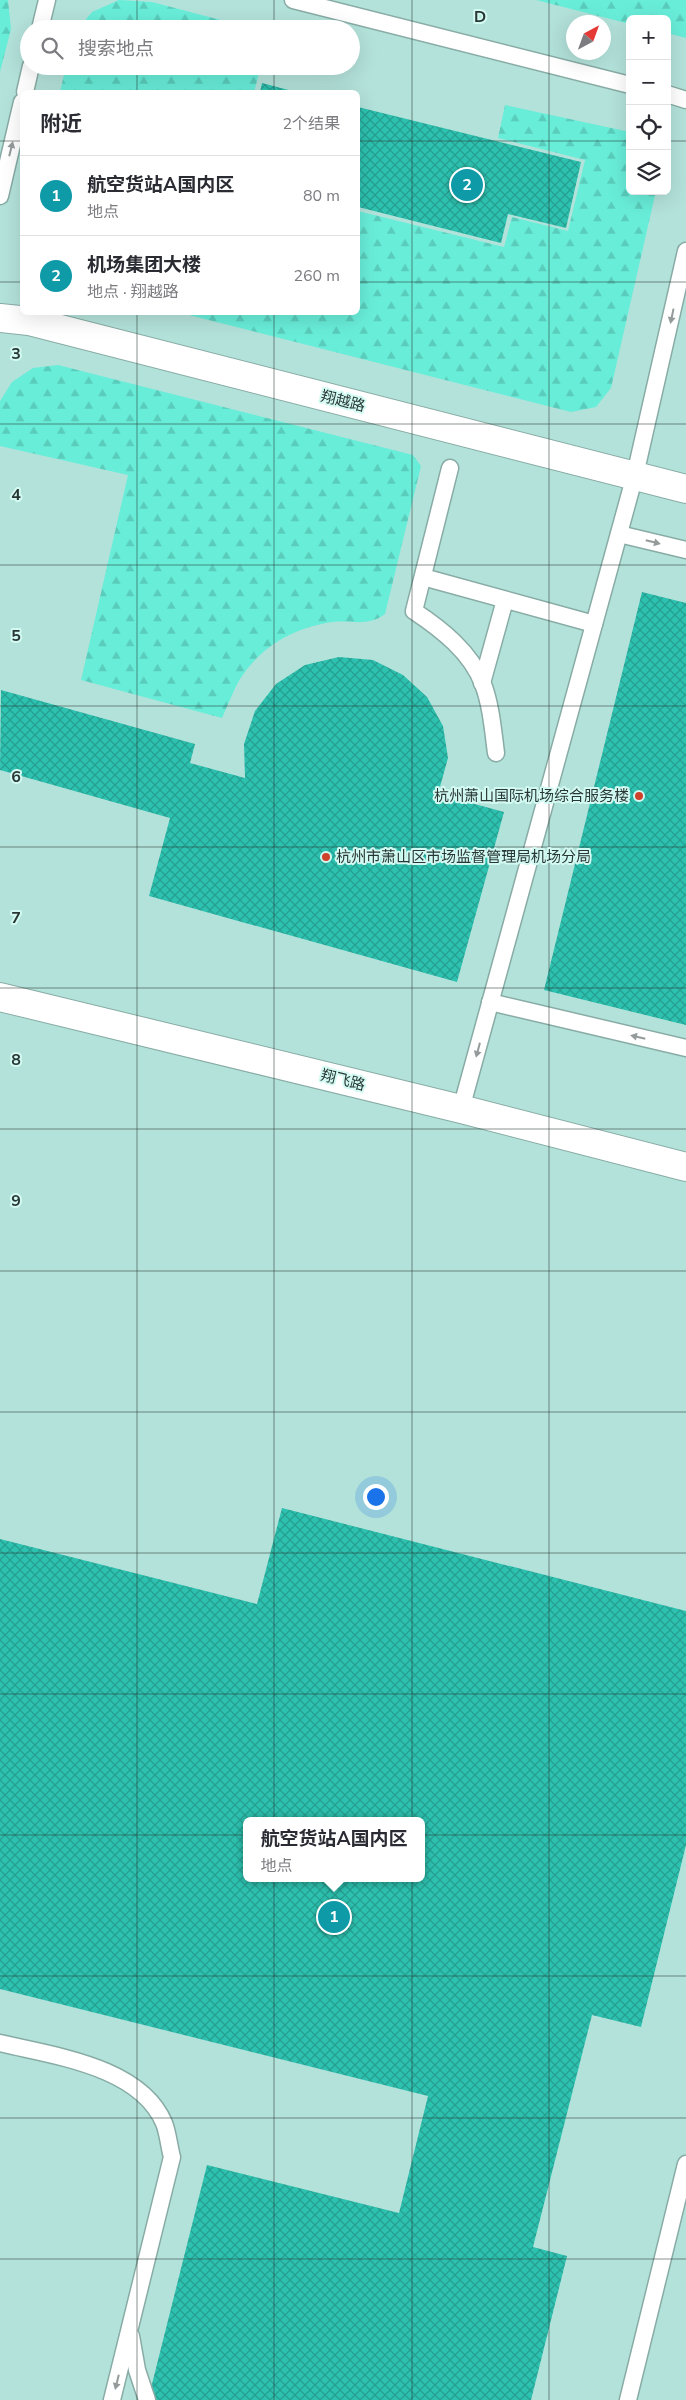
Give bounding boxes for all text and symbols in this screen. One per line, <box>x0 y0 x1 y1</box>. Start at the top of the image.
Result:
text: D <box>474 6 486 28</box>
north arrow <box>566 15 611 60</box>
map controls <box>626 15 671 195</box>
button: + <box>626 15 671 60</box>
search box <box>20 20 360 75</box>
icon: search <box>38 34 66 62</box>
text: 搜索地点 <box>78 36 154 62</box>
button: − <box>626 60 671 105</box>
button: locate <box>626 105 671 150</box>
text: 附近 <box>40 110 82 138</box>
text: 2个结果 <box>282 113 340 135</box>
one-way arrow <box>7 141 15 156</box>
button: layers <box>626 150 671 195</box>
pin: 2 <box>451 166 483 204</box>
text: 航空货站A国内区 <box>87 172 234 198</box>
text: 1 <box>51 185 61 207</box>
text: 80 m <box>303 185 340 207</box>
text: 地点 <box>87 201 119 223</box>
text: 机场集团大楼 <box>87 252 201 278</box>
text: 2 <box>51 265 61 287</box>
text: 260 m <box>293 265 340 287</box>
text: 地点 · 翔越路 <box>87 281 179 303</box>
one-way arrow <box>668 309 676 324</box>
text: 3 <box>11 343 21 365</box>
street label: 翔越路 <box>319 386 367 416</box>
text: 4 <box>11 484 21 506</box>
one-way arrow <box>645 538 660 546</box>
text: 5 <box>11 625 21 647</box>
text: 6 <box>11 766 21 788</box>
place label: 杭州萧山国际机场综合服务楼 <box>434 786 629 806</box>
marker: 杭州萧山国际机场综合服务楼 <box>633 790 645 802</box>
place label: 杭州市萧山区市场监督管理局机场分局 <box>336 847 591 867</box>
marker: 杭州市萧山区市场监督管理局机场分局 <box>320 851 332 863</box>
text: 7 <box>11 907 21 929</box>
one-way arrow <box>631 1033 646 1041</box>
one-way arrow <box>473 1042 481 1057</box>
text: 8 <box>11 1049 21 1071</box>
street label: 翔飞路 <box>319 1065 367 1095</box>
text: 9 <box>11 1190 21 1212</box>
your location <box>363 1484 389 1510</box>
popup <box>243 1817 425 1882</box>
text: 航空货站A国内区 <box>260 1826 408 1852</box>
text: 地点 <box>260 1855 292 1877</box>
pin: 1 <box>318 1898 350 1936</box>
one-way arrow <box>113 2374 121 2389</box>

